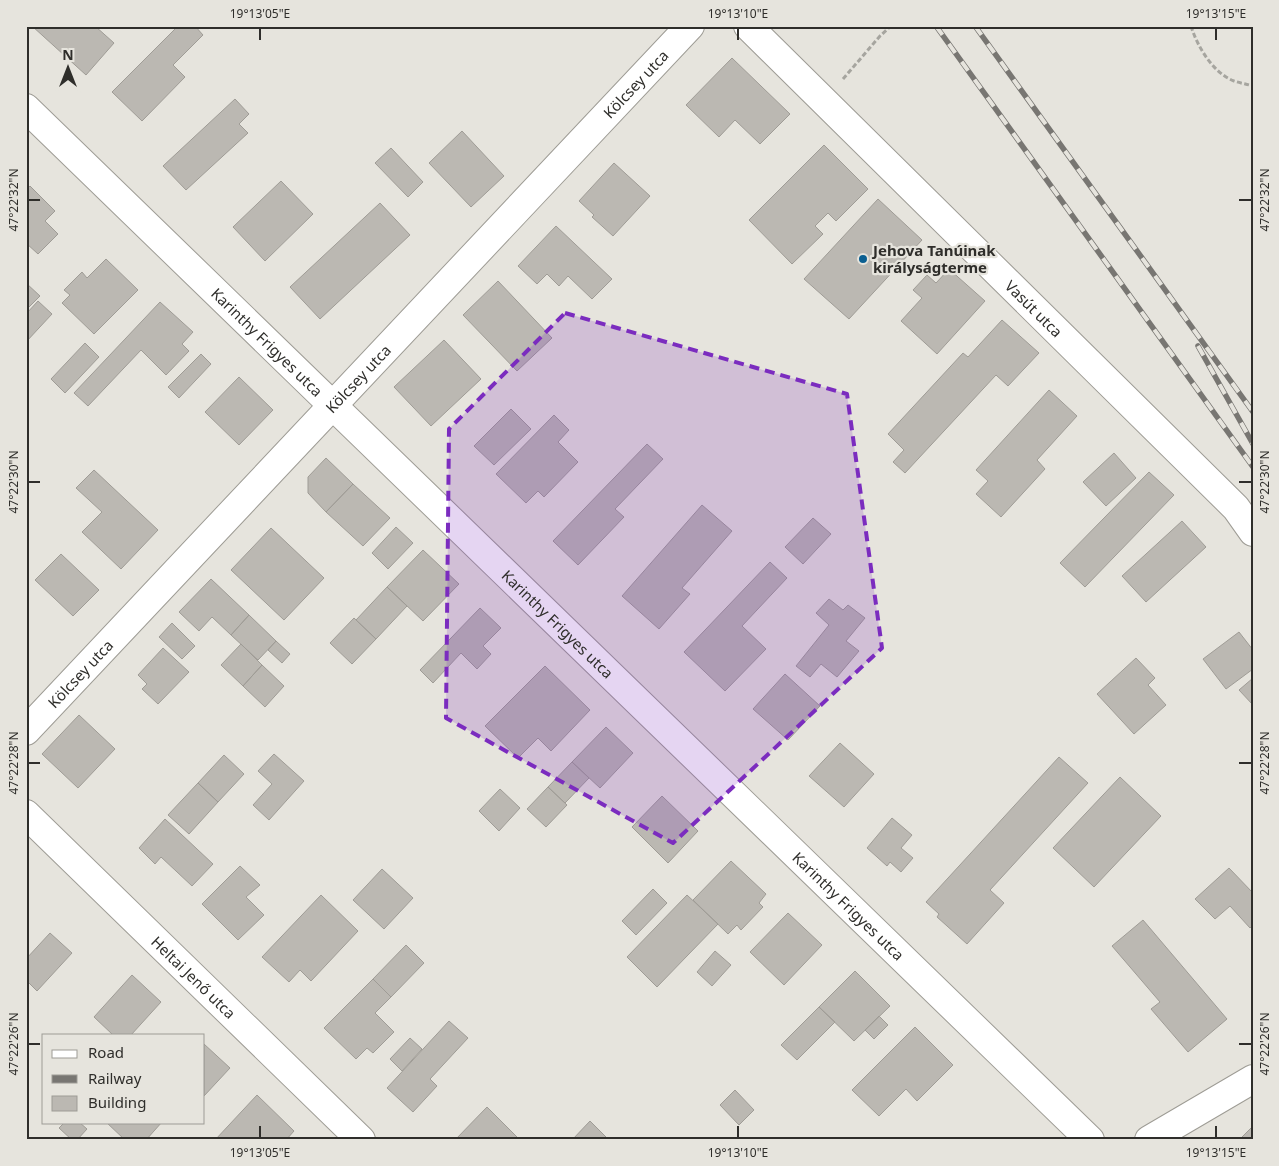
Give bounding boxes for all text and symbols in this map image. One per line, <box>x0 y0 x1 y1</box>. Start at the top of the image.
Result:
text: 19°13'05"E <box>230 5 290 22</box>
text: 19°13'10"E <box>708 5 768 22</box>
text: 19°13'15"E <box>1186 5 1246 22</box>
north arrow <box>42 42 92 92</box>
text: N <box>62 45 74 64</box>
street label: Kölcsey utca <box>599 45 673 122</box>
text: 47°22'32"N <box>5 168 22 232</box>
text: 47°22'32"N <box>1256 168 1273 232</box>
place label: Jehova Tanúinak királyságterme <box>871 240 996 277</box>
marker: Jehova Tanúinak királyságterme <box>857 253 869 265</box>
street label: Vasút utca <box>1001 276 1067 341</box>
street label: Karinthy Frigyes utca <box>207 283 327 401</box>
street label: Kölcsey utca <box>321 340 395 417</box>
text: 47°22'30"N <box>5 450 22 514</box>
text: 47°22'30"N <box>1256 450 1273 514</box>
street label: Karinthy Frigyes utca <box>498 565 618 683</box>
street label: Kölcsey utca <box>43 635 117 712</box>
text: 47°22'28"N <box>5 731 22 795</box>
text: 47°22'28"N <box>1256 731 1273 795</box>
street label: Karinthy Frigyes utca <box>789 847 909 965</box>
street label: Heltai Jenő utca <box>147 932 240 1023</box>
text: 47°22'26"N <box>5 1012 22 1076</box>
text: 47°22'26"N <box>1256 1012 1273 1076</box>
legend <box>42 1034 205 1124</box>
text: Road <box>88 1042 124 1062</box>
text: Railway <box>88 1068 142 1088</box>
text: Building <box>88 1092 146 1112</box>
text: 19°13'05"E <box>230 1144 290 1161</box>
text: 19°13'10"E <box>708 1144 768 1161</box>
text: 19°13'15"E <box>1186 1144 1246 1161</box>

